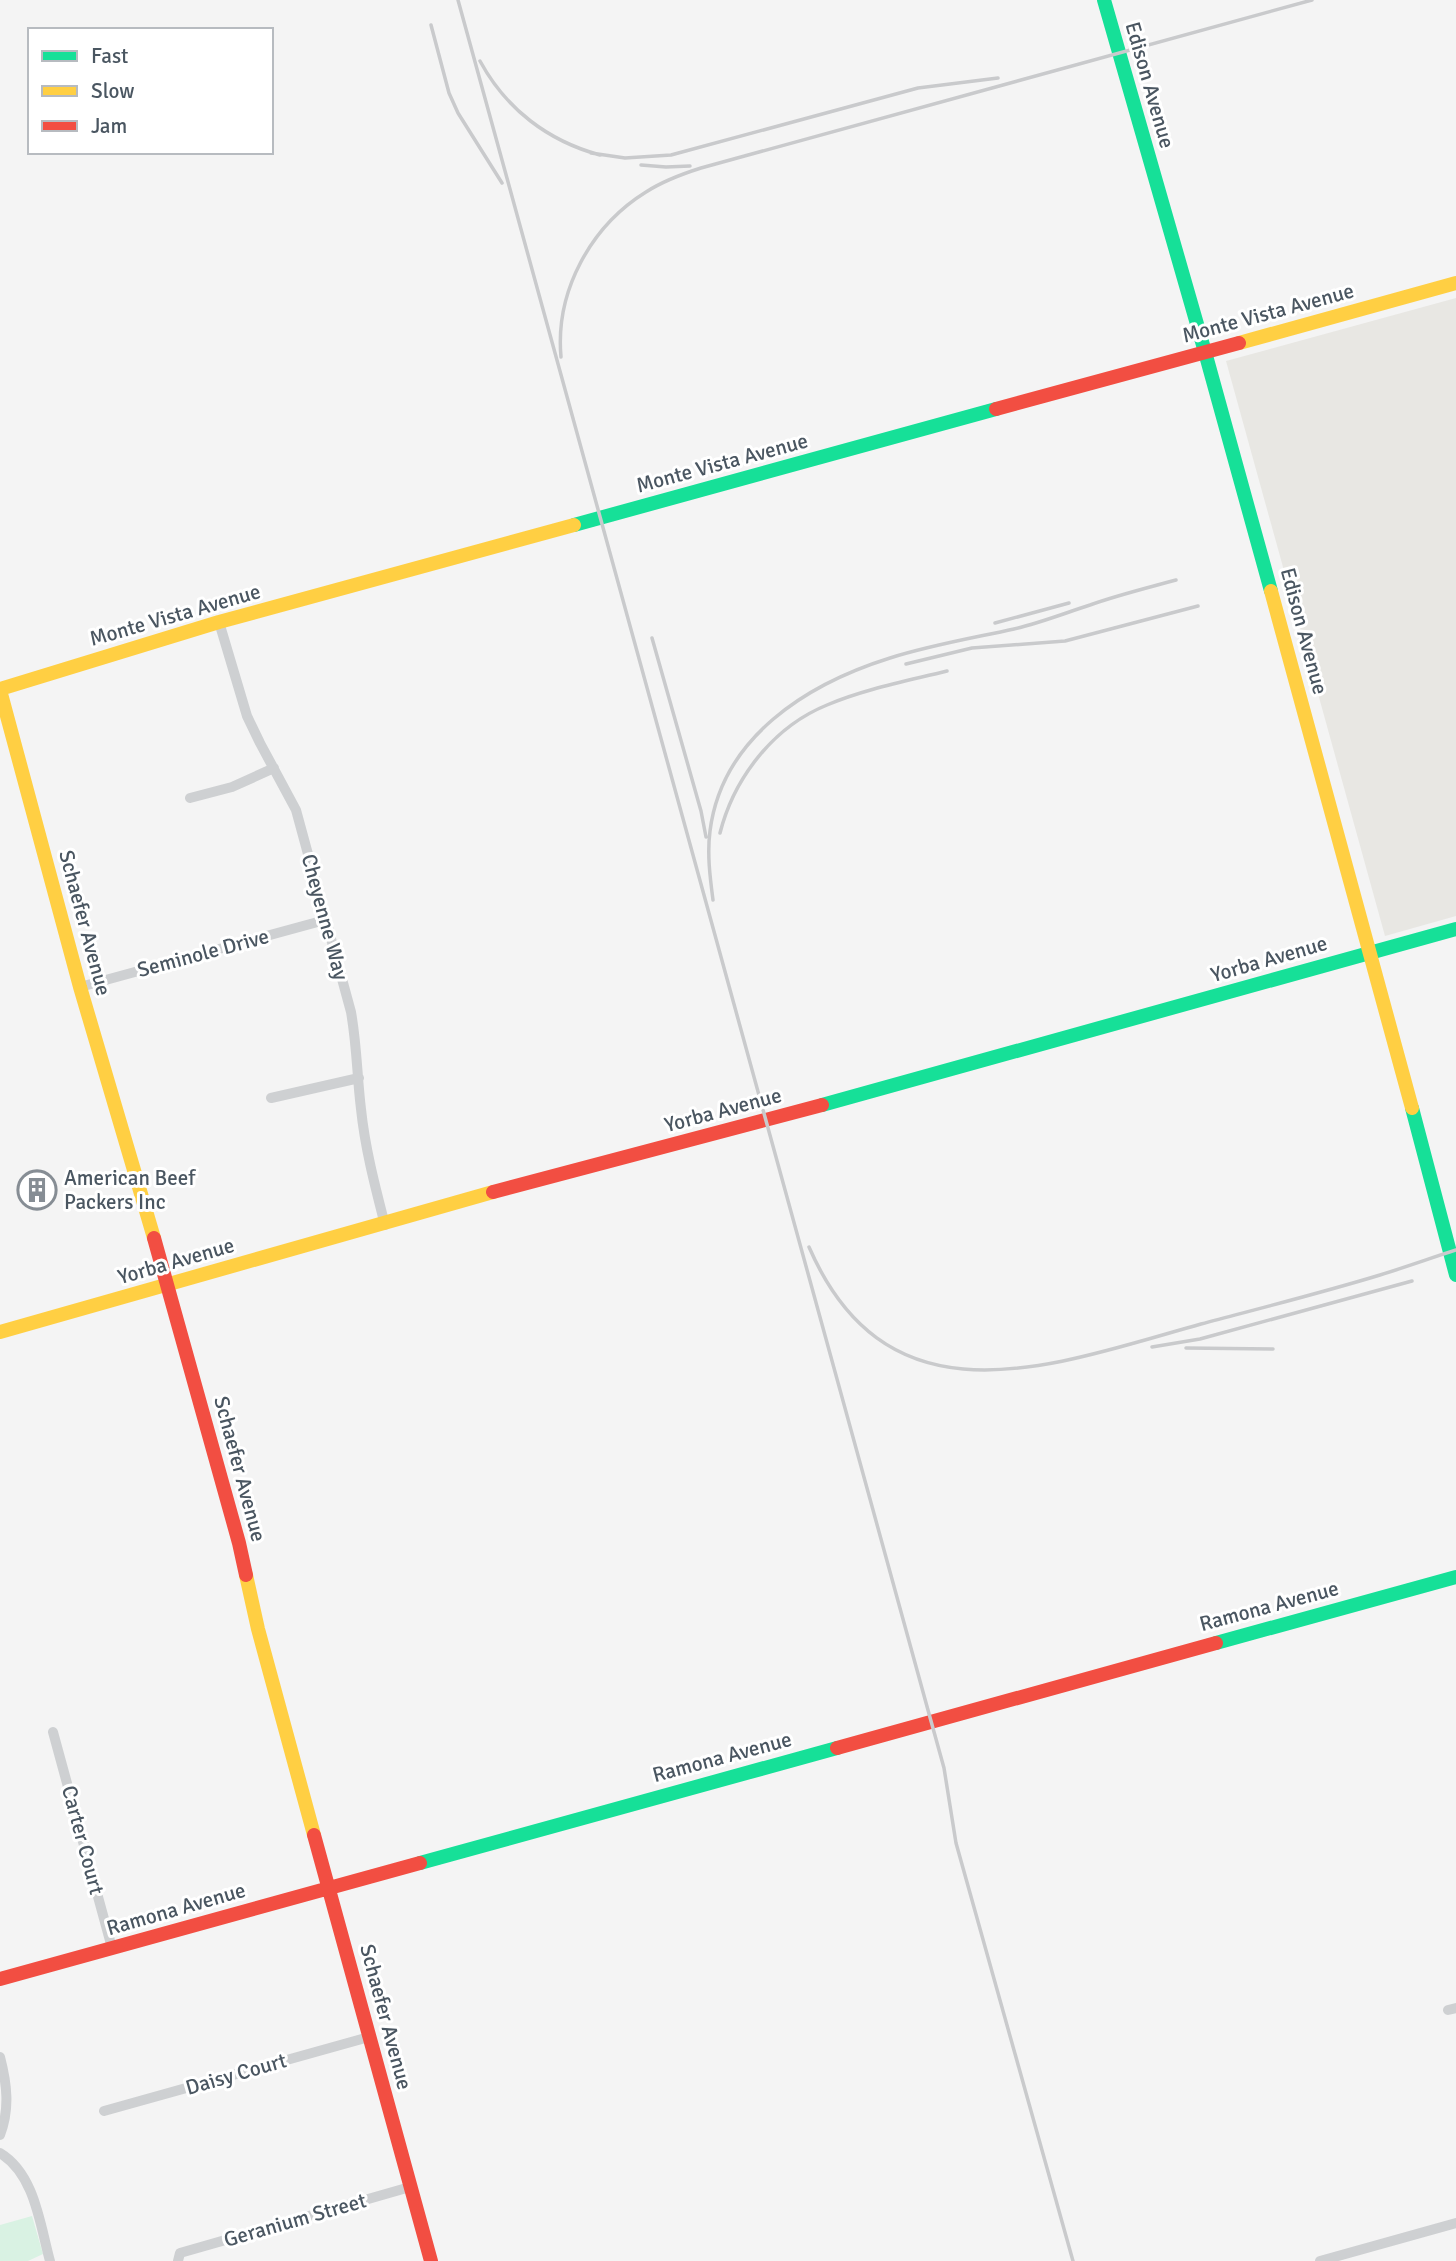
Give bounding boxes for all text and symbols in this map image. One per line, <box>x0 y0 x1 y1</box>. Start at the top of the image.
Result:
street label: Edison Avenue <box>1120 19 1180 151</box>
legend <box>28 28 273 154</box>
text: Fast <box>91 43 128 69</box>
text: Slow <box>91 78 135 104</box>
text: Jam <box>91 113 127 139</box>
street label: Monte Vista Avenue <box>1179 278 1357 348</box>
street label: Monte Vista Avenue <box>633 428 811 498</box>
street label: Edison Avenue <box>1275 565 1333 697</box>
street label: Monte Vista Avenue <box>86 578 264 652</box>
street label: Schaefer Avenue <box>53 847 117 999</box>
street label: Cheyenne Way <box>296 851 354 983</box>
street label: Seminole Drive <box>134 923 272 983</box>
street label: Yorba Avenue <box>1208 930 1330 988</box>
street label: Yorba Avenue <box>662 1082 784 1138</box>
place label: American Beef Packers Inc <box>64 1165 196 1215</box>
building icon: American Beef Packers Inc <box>16 1169 58 1211</box>
street label: Yorba Avenue <box>115 1232 237 1290</box>
street label: Schaefer Avenue <box>208 1393 272 1545</box>
street label: Ramona Avenue <box>1196 1575 1342 1637</box>
street label: Ramona Avenue <box>649 1726 795 1788</box>
street label: Carter Court <box>56 1783 110 1897</box>
street label: Ramona Avenue <box>104 1877 248 1941</box>
street label: Schaefer Avenue <box>354 1941 418 2093</box>
street label: Daisy Court <box>182 2047 290 2101</box>
street label: Geranium Street <box>221 2187 369 2253</box>

